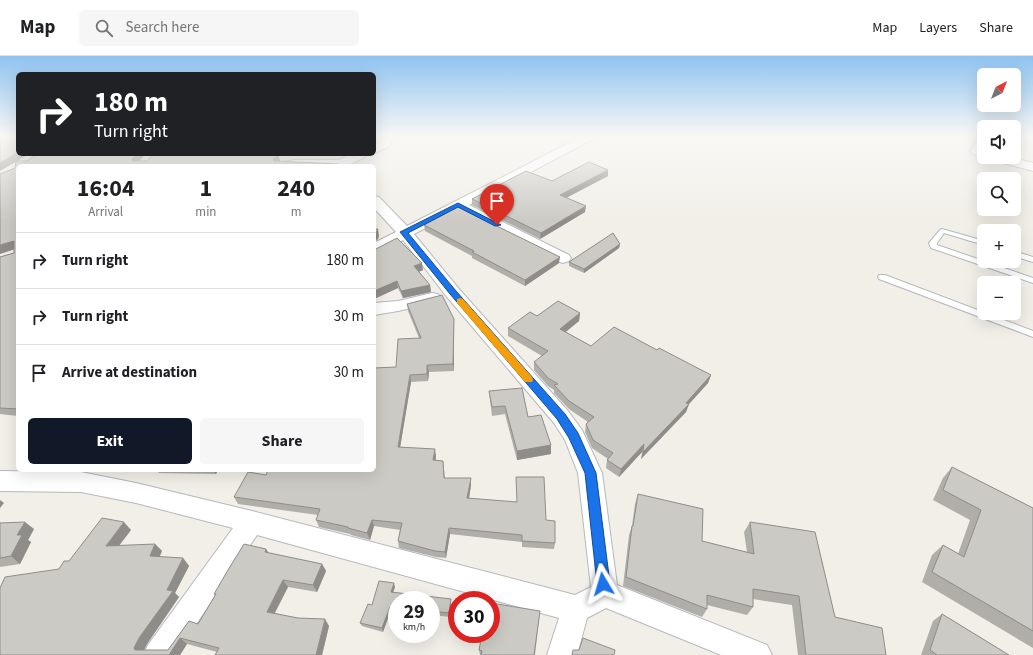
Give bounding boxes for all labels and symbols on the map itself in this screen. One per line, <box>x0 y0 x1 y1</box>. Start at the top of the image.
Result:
north arrow <box>977 68 1021 112</box>
pin <box>480 184 514 225</box>
position arrow <box>582 563 624 605</box>
speed limit sign: 30 <box>448 591 500 643</box>

